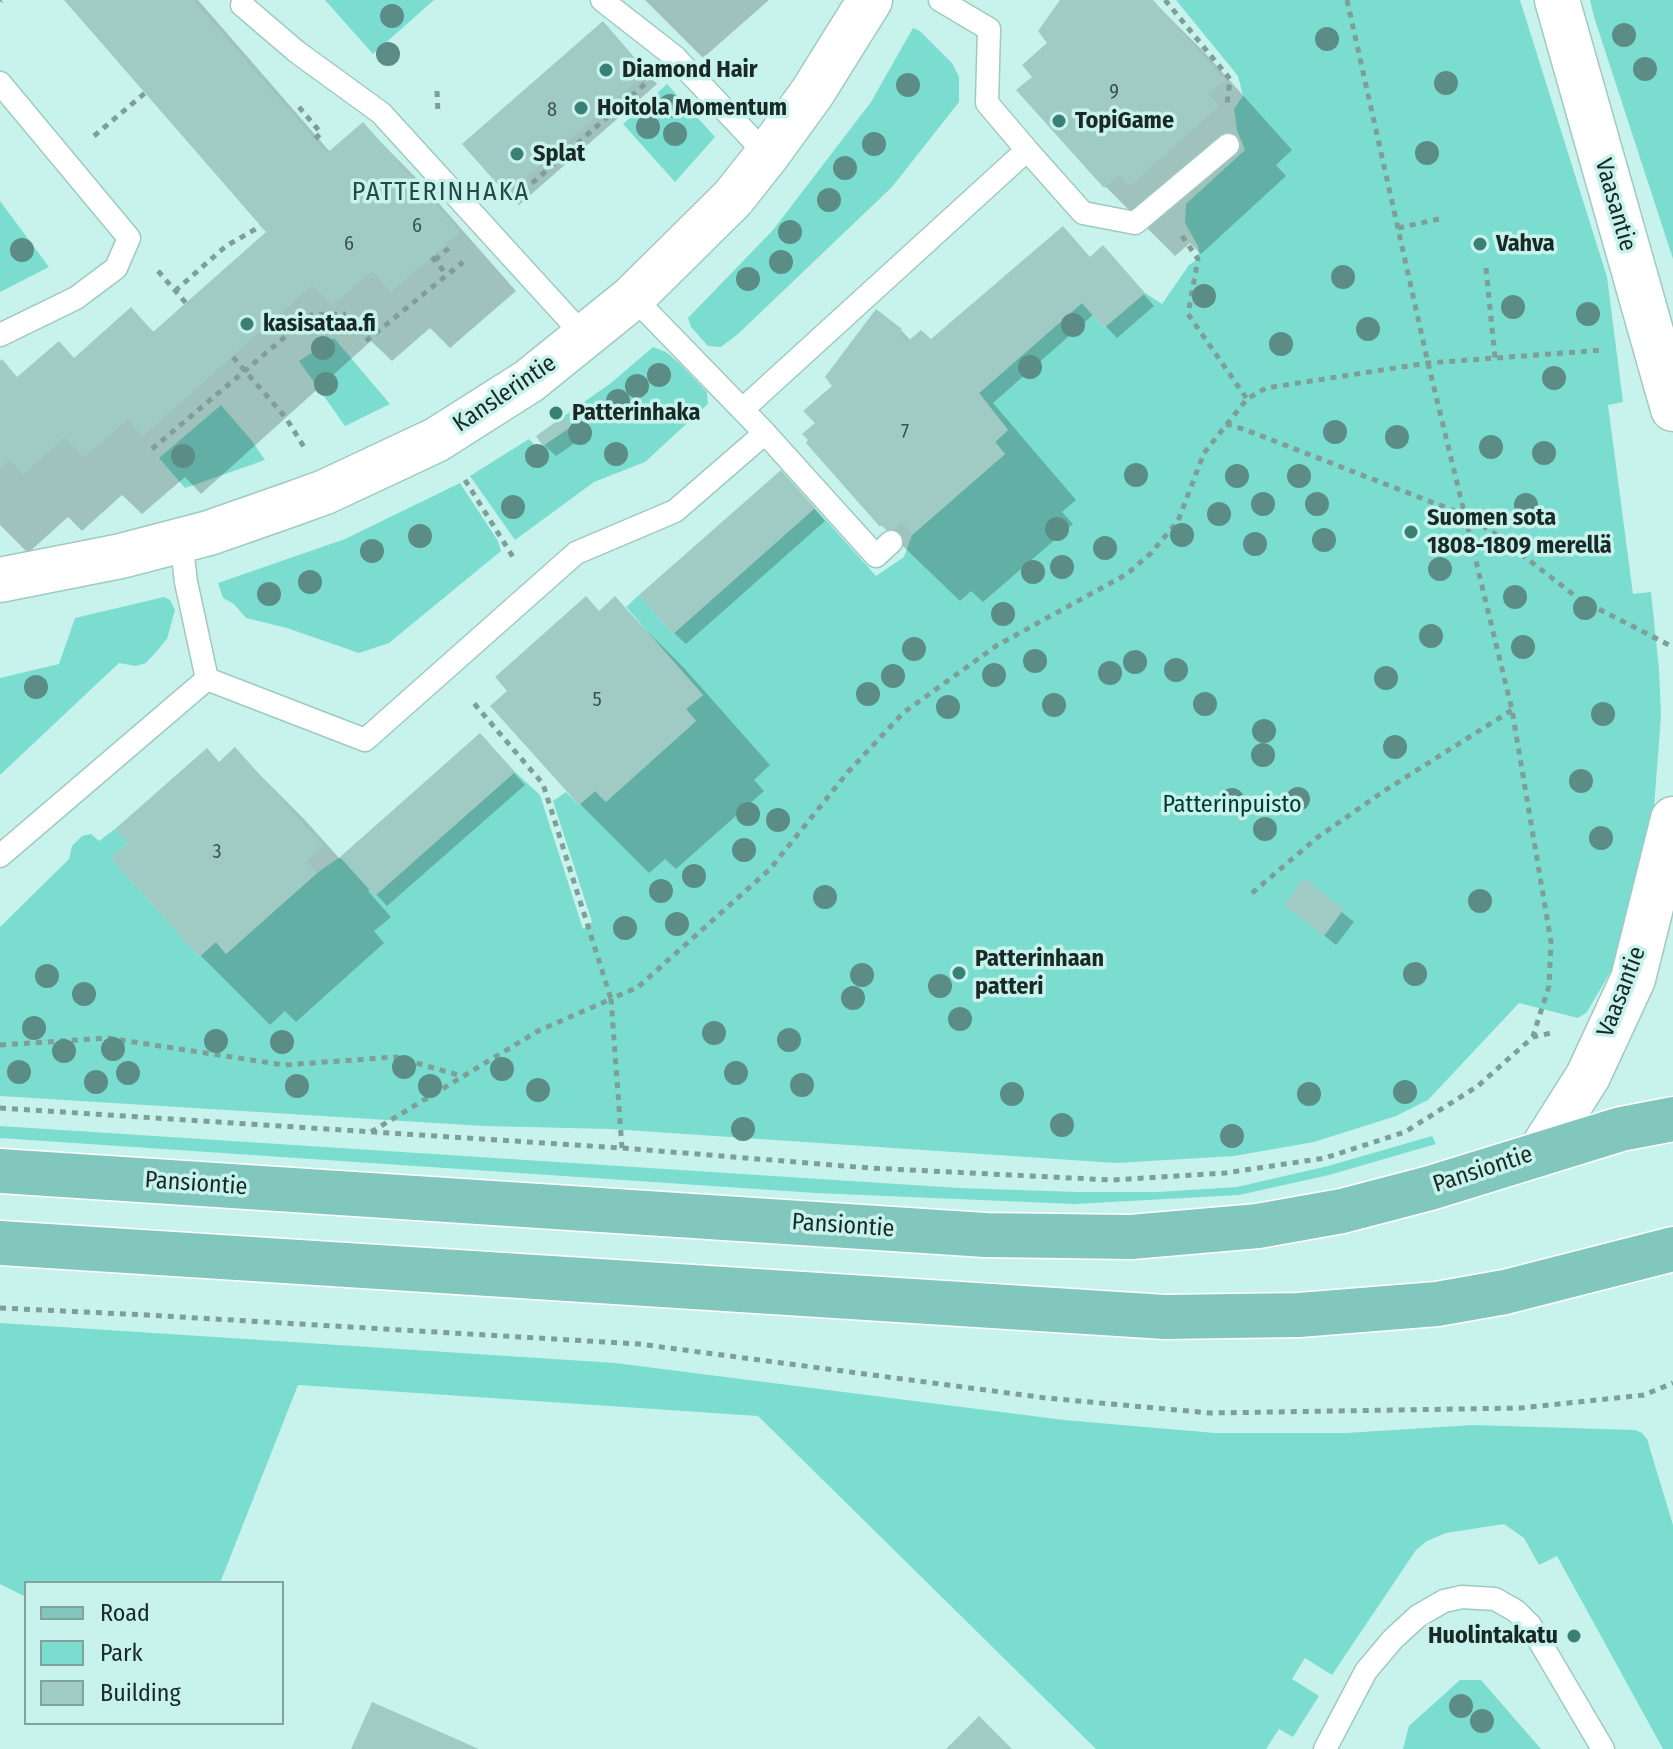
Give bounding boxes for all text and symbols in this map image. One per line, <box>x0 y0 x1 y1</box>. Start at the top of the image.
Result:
place label: Diamond Hair <box>622 56 758 84</box>
marker: Diamond Hair <box>597 61 615 79</box>
house number: 9 <box>1109 80 1119 104</box>
place label: Hoitola Momentum <box>597 94 787 122</box>
house number: 8 <box>547 98 557 122</box>
marker: Hoitola Momentum <box>572 99 590 117</box>
place label: TopiGame <box>1075 107 1174 135</box>
marker: TopiGame <box>1050 112 1068 130</box>
place label: Splat <box>533 140 585 168</box>
marker: Splat <box>508 145 526 163</box>
street label: Vaasantie <box>1588 156 1642 254</box>
district label: PATTERINHAKA <box>352 177 530 209</box>
house number: 6 <box>412 214 422 238</box>
place label: Vahva <box>1496 230 1555 258</box>
house number: 6 <box>344 232 354 256</box>
marker: Vahva <box>1471 235 1489 253</box>
place label: kasisataa.fi <box>263 310 376 338</box>
marker: kasisataa.fi <box>238 315 256 333</box>
street label: Kanslerintie <box>448 349 562 439</box>
place label: Patterinhaka <box>572 399 700 427</box>
marker: Patterinhaka <box>547 404 565 422</box>
house number: 7 <box>901 420 909 444</box>
place label: Suomen sota 1808-1809 merellä <box>1427 504 1612 560</box>
marker: Suomen sota 1808-1809 merellä <box>1402 523 1420 541</box>
house number: 5 <box>592 688 602 712</box>
park label: Patterinpuisto <box>1162 791 1302 819</box>
house number: 3 <box>212 840 222 864</box>
street label: Vaasantie <box>1592 943 1652 1041</box>
place label: Patterinhaan patteri <box>975 945 1104 1001</box>
marker: Patterinhaan patteri <box>950 964 968 982</box>
street label: Pansiontie <box>1430 1140 1536 1200</box>
street label: Pansiontie <box>144 1166 248 1202</box>
street label: Pansiontie <box>791 1208 895 1244</box>
legend <box>24 1581 284 1725</box>
text: Road <box>100 1599 150 1627</box>
place label: Huolintakatu <box>1428 1622 1558 1650</box>
marker: Huolintakatu <box>1565 1627 1583 1645</box>
text: Park <box>100 1639 143 1667</box>
text: Building <box>100 1679 181 1707</box>

